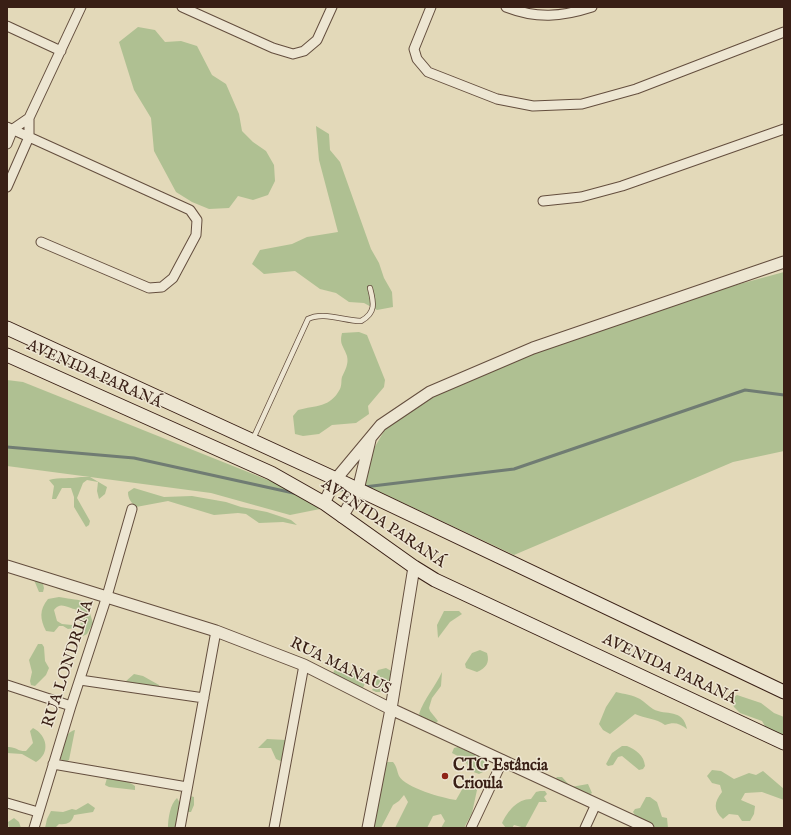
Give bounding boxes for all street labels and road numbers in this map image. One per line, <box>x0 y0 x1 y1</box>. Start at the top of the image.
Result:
street label: AVENIDA PARANÁ <box>23 337 165 413</box>
street label: AVENIDA PARANÁ <box>317 475 449 573</box>
street label: RUA LONDRINA <box>39 598 99 730</box>
street label: AVENIDA PARANÁ <box>599 630 739 710</box>
street label: RUA MANAUS <box>286 634 394 700</box>

